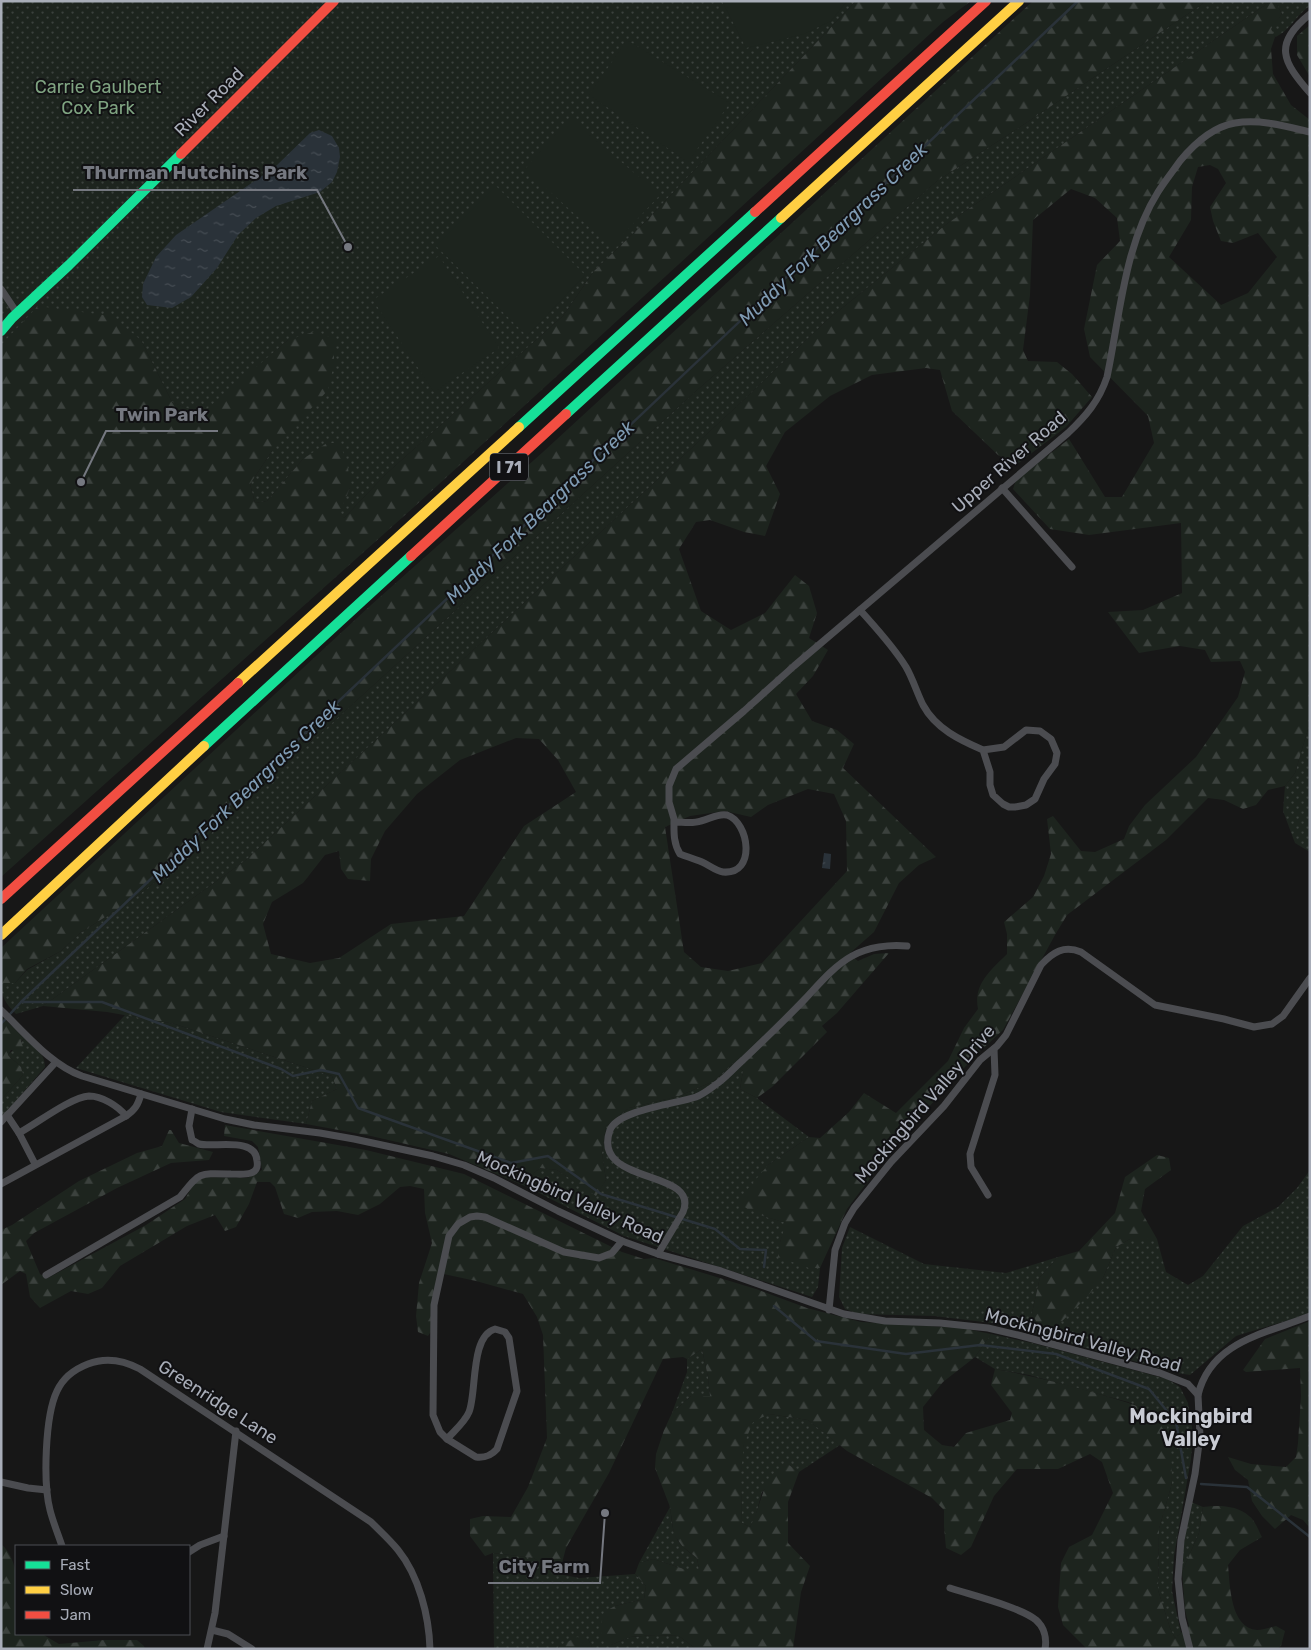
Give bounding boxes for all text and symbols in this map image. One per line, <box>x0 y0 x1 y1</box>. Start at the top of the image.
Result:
street label: River Road <box>170 63 248 141</box>
park label: Carrie Gaulbert Cox Park <box>35 76 161 119</box>
water label: Muddy Fork Beargrass Creek <box>734 138 932 330</box>
callout: Thurman Hutchins Park <box>73 156 317 190</box>
text: Thurman Hutchins Park <box>83 161 307 184</box>
callout: Twin Park <box>106 397 218 431</box>
text: Twin Park <box>116 403 208 426</box>
street label: Upper River Road <box>947 406 1071 518</box>
water label: Muddy Fork Beargrass Creek <box>441 416 639 608</box>
road number: I 71 <box>490 454 528 481</box>
water label: Muddy Fork Beargrass Creek <box>147 695 345 887</box>
street label: Mockingbird Valley Drive <box>850 1020 1000 1188</box>
street label: Mockingbird Valley Road <box>473 1146 667 1248</box>
street label: Mockingbird Valley Road <box>983 1303 1183 1377</box>
street label: Greenridge Lane <box>154 1355 282 1449</box>
district label: Mockingbird Valley <box>1129 1404 1253 1451</box>
legend <box>15 1545 190 1635</box>
callout: City Farm <box>488 1549 600 1583</box>
text: City Farm <box>498 1555 590 1578</box>
text: Fast <box>60 1556 90 1574</box>
text: Slow <box>60 1581 93 1599</box>
text: Jam <box>60 1606 91 1624</box>

